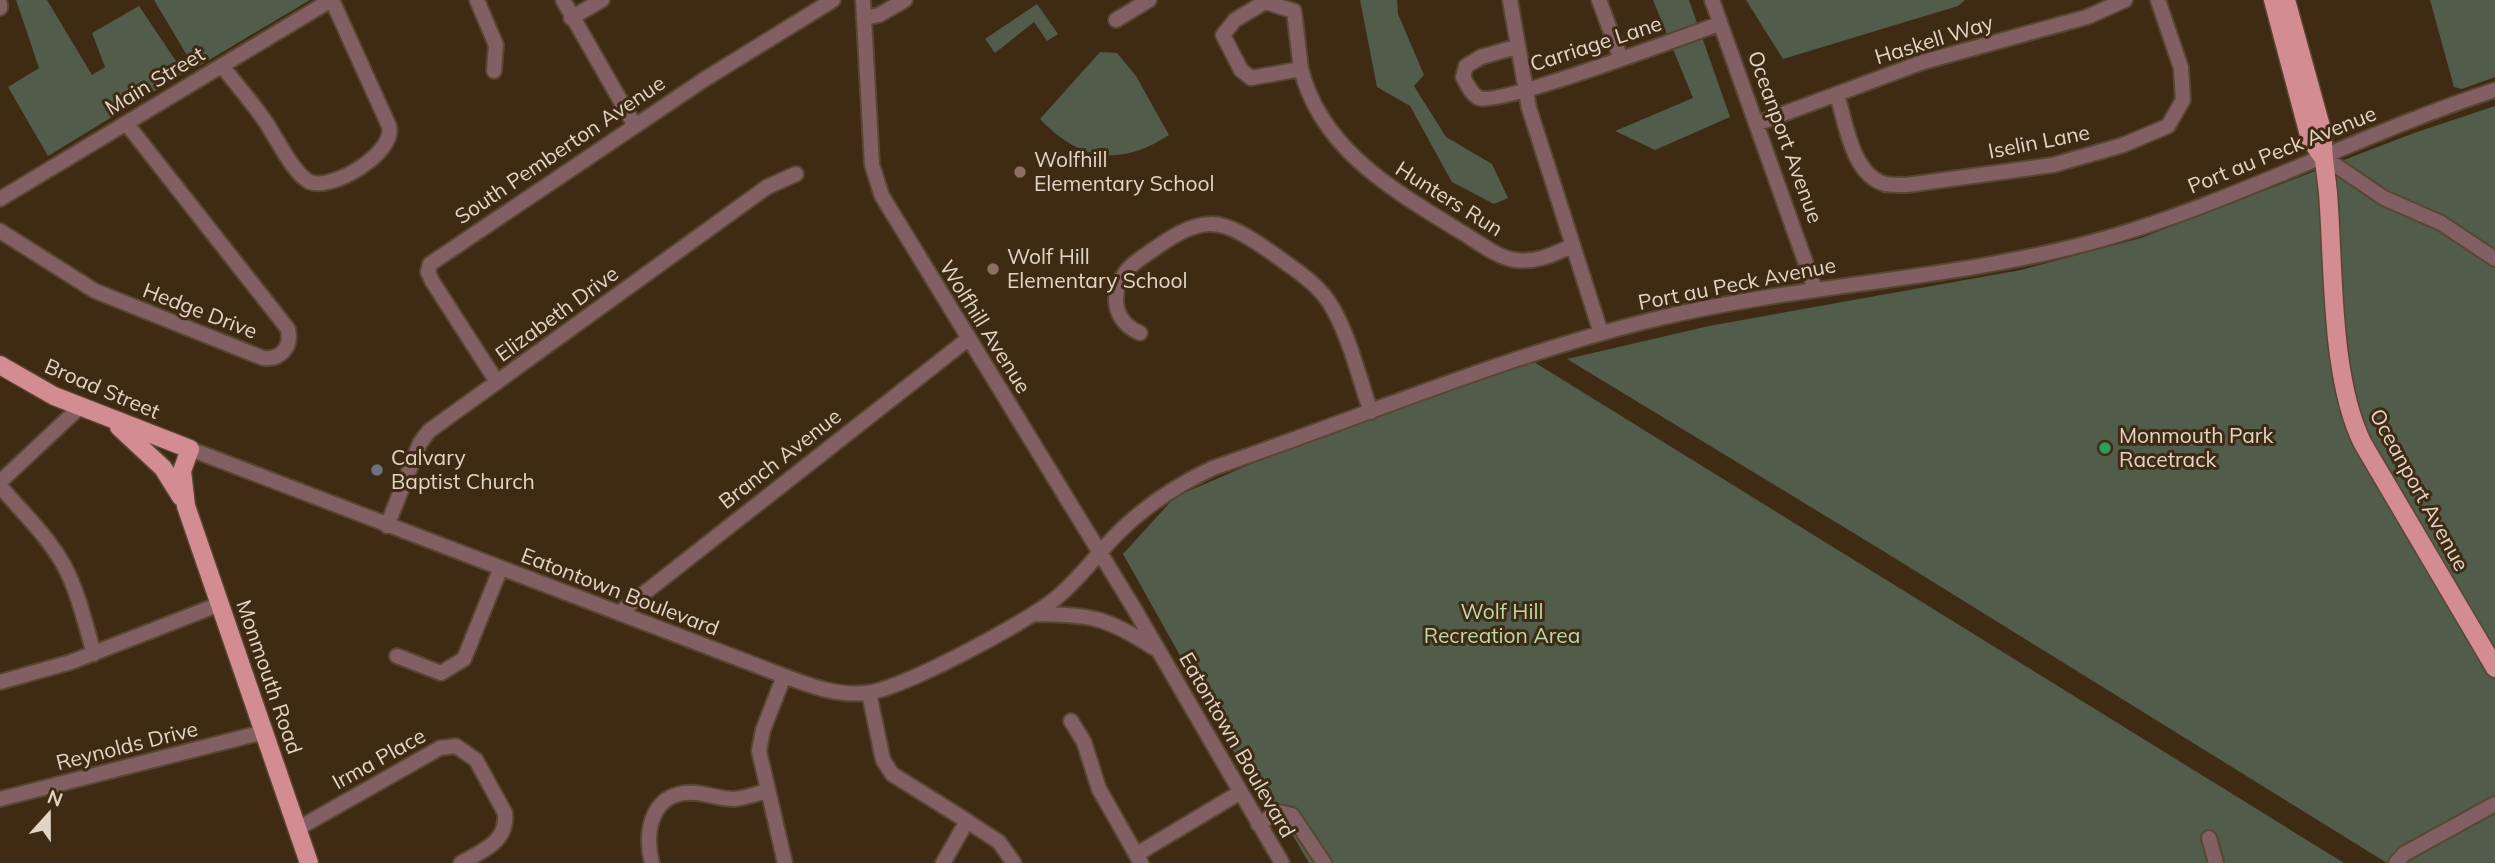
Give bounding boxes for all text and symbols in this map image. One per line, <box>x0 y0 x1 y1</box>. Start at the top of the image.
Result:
street label: Haskell Way <box>1871 9 1996 69</box>
street label: Carriage Lane <box>1527 10 1665 77</box>
street label: Main Street <box>100 40 209 120</box>
street label: Oceanport Avenue <box>1743 47 1829 226</box>
street label: South Pemberton Avenue <box>449 69 669 229</box>
street label: Port au Peck Avenue <box>2184 99 2380 199</box>
street label: Iselin Lane <box>1986 118 2092 164</box>
place label: Wolfhill Elementary School <box>1034 146 1215 196</box>
street label: Hunters Run <box>1391 155 1508 241</box>
marker: Wolfhill Elementary School <box>1012 164 1028 180</box>
place label: Wolf Hill Elementary School <box>1007 243 1188 293</box>
street label: Port au Peck Avenue <box>1636 251 1838 315</box>
street label: Wolfhill Avenue <box>935 255 1037 398</box>
street label: Elizabeth Drive <box>490 260 623 367</box>
marker: Wolf Hill Elementary School <box>985 261 1001 277</box>
street label: Hedge Drive <box>139 276 261 344</box>
street label: Broad Street <box>41 352 164 424</box>
street label: Branch Avenue <box>713 402 846 514</box>
street label: Oceanport Avenue <box>2365 404 2475 575</box>
place label: Monmouth Park Racetrack <box>2119 422 2273 472</box>
marker: Monmouth Park Racetrack <box>2097 440 2113 456</box>
place label: Calvary Baptist Church <box>391 444 535 494</box>
marker: Calvary Baptist Church <box>369 462 385 478</box>
street label: Eatontown Boulevard <box>518 541 723 641</box>
street label: Monmouth Road <box>231 596 309 757</box>
park label: Wolf Hill Recreation Area <box>1424 598 1580 648</box>
street label: Eatontown Boulevard <box>1174 647 1302 842</box>
street label: Reynolds Drive <box>53 715 200 775</box>
street label: Irma Place <box>327 722 430 794</box>
north arrow <box>14 779 84 849</box>
text: N <box>44 784 66 812</box>

